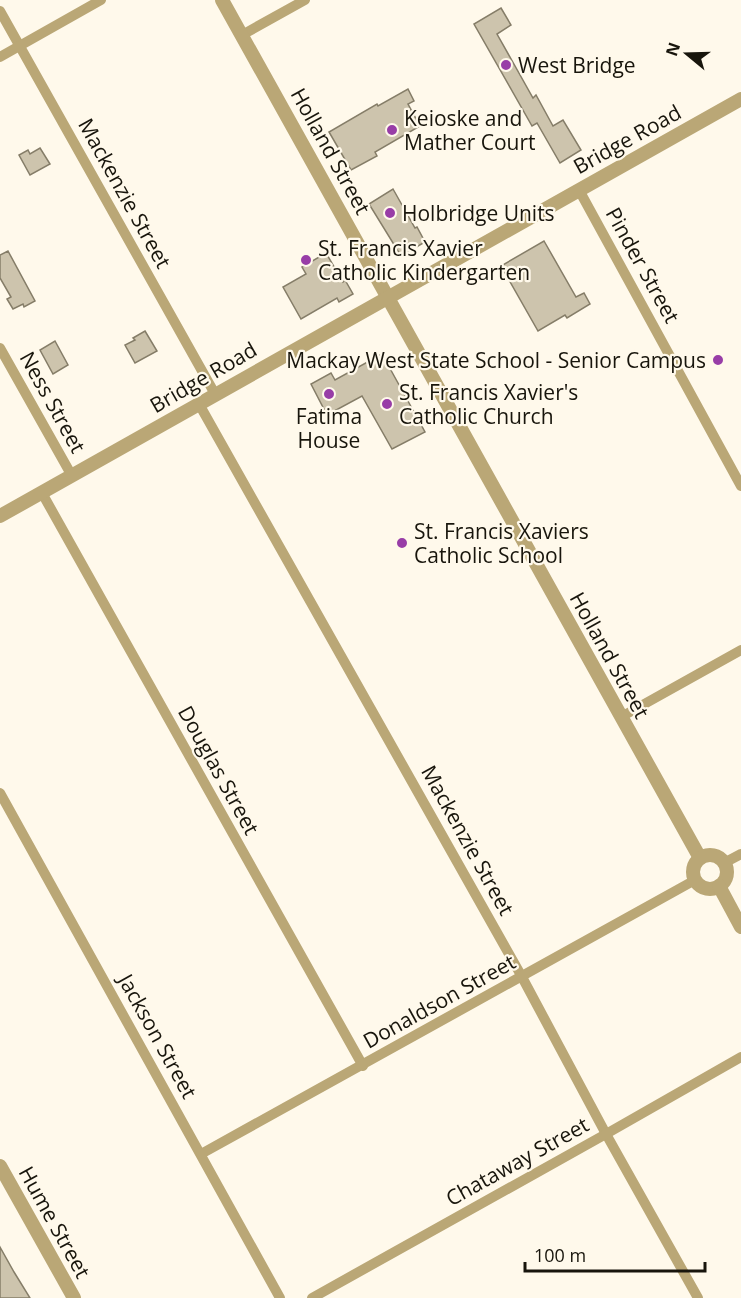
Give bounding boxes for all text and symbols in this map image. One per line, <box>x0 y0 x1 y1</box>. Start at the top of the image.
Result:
north arrow <box>657 24 717 84</box>
text: N <box>660 39 685 59</box>
place label: West Bridge <box>518 51 636 79</box>
marker: West Bridge <box>499 58 513 72</box>
street label: Holland Street <box>285 83 377 219</box>
street label: Bridge Road <box>568 98 686 180</box>
place label: Keioske and Mather Court <box>404 104 536 156</box>
street label: Mackenzie Street <box>72 113 178 273</box>
marker: Keioske and Mather Court <box>385 123 399 137</box>
place label: Holbridge Units <box>402 199 555 227</box>
street label: Pinder Street <box>600 202 686 328</box>
marker: Holbridge Units <box>383 206 397 220</box>
place label: St. Francis Xavier Catholic Kindergarten <box>318 234 530 286</box>
marker: St. Francis Xavier Catholic Kindergarten <box>299 253 313 267</box>
street label: Bridge Road <box>144 335 262 419</box>
street label: Ness Street <box>14 346 92 458</box>
place label: Mackay West State School - Senior Campus <box>286 346 706 374</box>
marker: Mackay West State School - Senior Campus <box>711 353 725 367</box>
place label: St. Francis Xavier's Catholic Church <box>399 378 578 430</box>
marker: Fatima House <box>322 387 336 401</box>
marker: St. Francis Xavier's Catholic Church <box>380 397 394 411</box>
place label: Fatima House <box>296 402 362 454</box>
place label: St. Francis Xaviers Catholic School <box>414 517 589 569</box>
marker: St. Francis Xaviers Catholic School <box>395 536 409 550</box>
street label: Holland Street <box>564 587 656 723</box>
street label: Douglas Street <box>172 701 266 839</box>
street label: Mackenzie Street <box>415 760 521 920</box>
street label: Donaldson Street <box>358 947 520 1055</box>
street label: Jackson Street <box>111 967 204 1103</box>
street label: Chataway Street <box>440 1110 594 1212</box>
street label: Hume Street <box>13 1161 97 1283</box>
scale bar <box>525 1235 705 1273</box>
text: 100 m <box>534 1243 586 1267</box>

